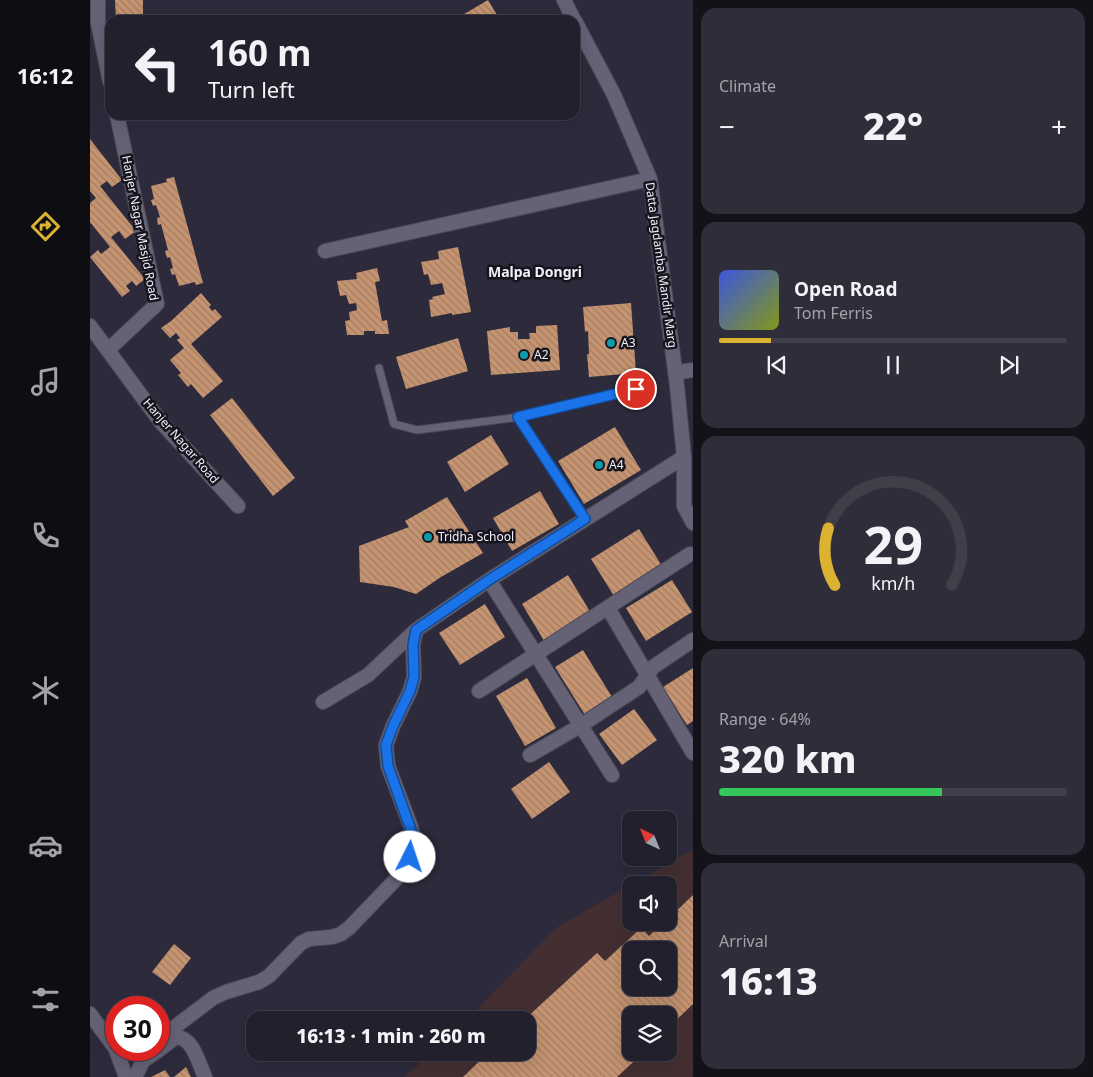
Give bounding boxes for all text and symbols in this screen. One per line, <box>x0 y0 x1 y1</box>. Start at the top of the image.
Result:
text: 160 m <box>208 29 311 76</box>
icon: left <box>125 35 190 100</box>
text: 16:12 <box>17 60 73 90</box>
text: Turn left <box>208 74 295 104</box>
text: Climate <box>719 75 776 97</box>
text: 22° <box>863 99 923 151</box>
text: − <box>719 107 735 145</box>
text: + <box>1051 107 1067 145</box>
street label: Hanjer Nagar Masjid Road <box>118 154 163 302</box>
street label: Datta Jagdamba Mandir Marg <box>641 181 682 349</box>
icon: directions <box>28 209 63 244</box>
district label: Malpa Dongri <box>488 262 582 281</box>
text: Open Road <box>794 276 897 302</box>
text: Tom Ferris <box>794 302 873 324</box>
place label: A3 <box>621 334 636 351</box>
marker: A3 <box>605 337 617 349</box>
place label: A2 <box>534 346 549 363</box>
marker: A2 <box>518 349 530 361</box>
icon: previous <box>763 351 791 379</box>
icon: pause <box>879 351 907 379</box>
icon: next <box>995 351 1023 379</box>
icon: music <box>28 364 63 399</box>
pin <box>615 368 657 410</box>
icon: arrive <box>622 375 650 403</box>
street label: Hanjer Nagar Road <box>140 394 223 487</box>
place label: A4 <box>609 456 624 473</box>
marker: A4 <box>593 459 605 471</box>
text: 29 <box>863 508 923 579</box>
icon: phone <box>28 518 63 553</box>
place label: Tridha School <box>438 528 514 545</box>
marker: Tridha School <box>422 531 434 543</box>
text: km/h <box>871 571 915 595</box>
icon: climate <box>28 673 63 708</box>
text: Range · 64% <box>719 708 811 730</box>
text: 320 km <box>719 732 857 784</box>
north arrow <box>622 811 678 866</box>
map controls <box>622 811 677 1061</box>
icon: car <box>28 828 63 863</box>
position arrow <box>383 830 435 882</box>
button: sound <box>622 876 677 931</box>
text: Arrival <box>719 930 768 952</box>
button: search <box>622 941 677 996</box>
text: 16:13 <box>719 954 818 1006</box>
icon: filters <box>28 982 63 1017</box>
speed limit sign: 30 <box>105 996 170 1061</box>
button: layers <box>622 1006 677 1061</box>
text: 16:13 · 1 min · 260 m <box>296 1023 486 1049</box>

